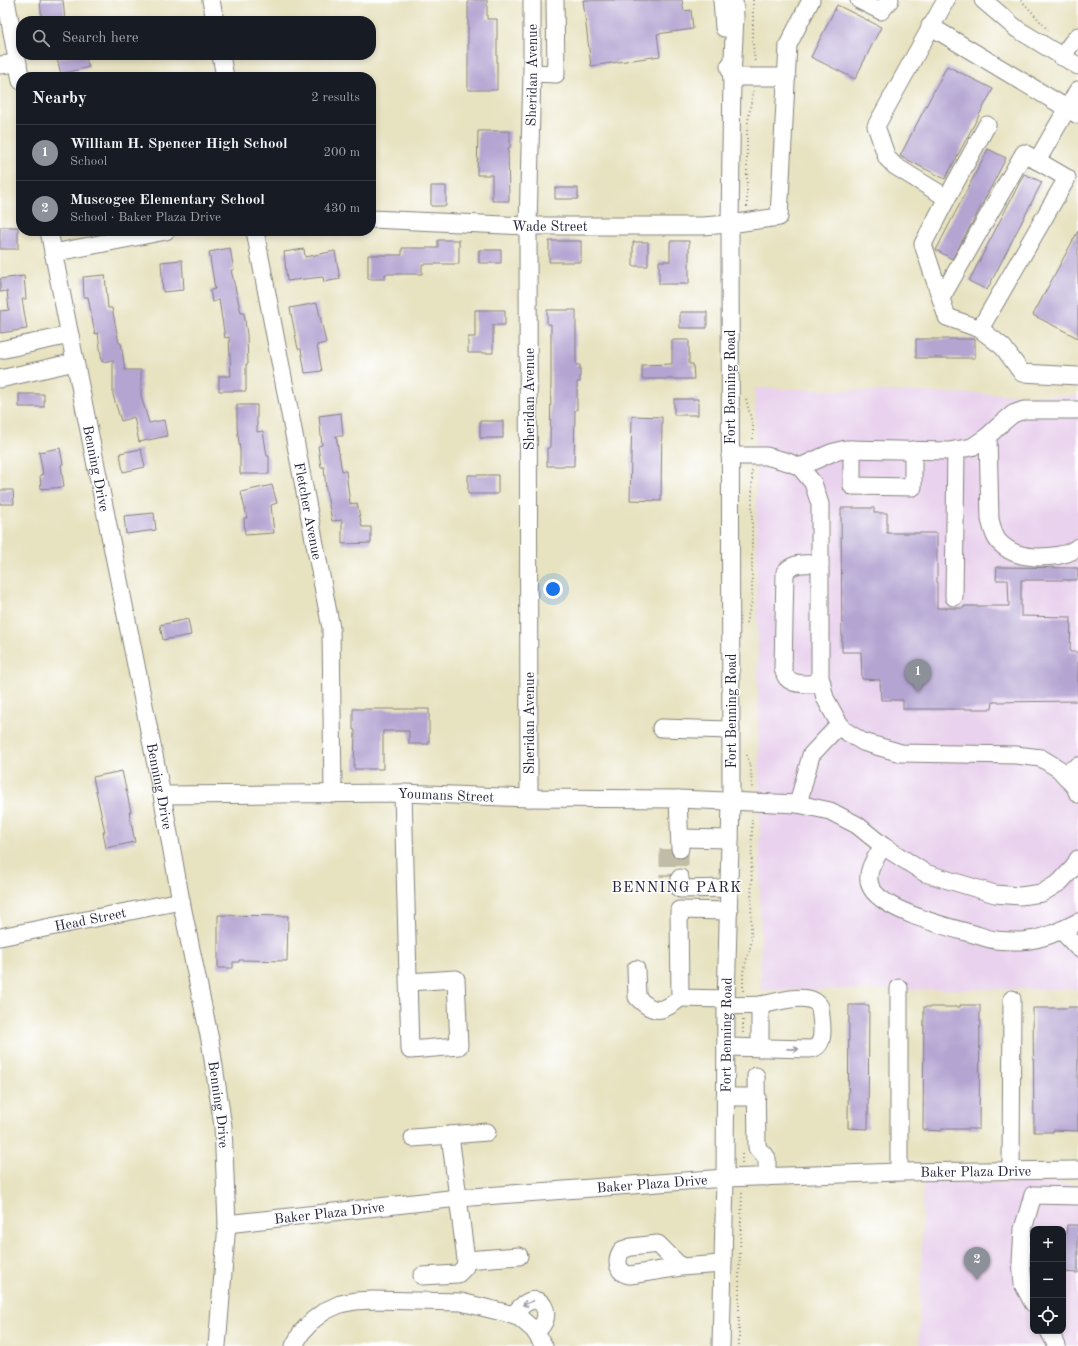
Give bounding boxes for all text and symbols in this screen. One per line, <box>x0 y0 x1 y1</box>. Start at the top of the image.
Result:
search box <box>16 16 376 60</box>
street label: Sheridan Avenue <box>525 24 540 127</box>
icon: search <box>30 27 52 49</box>
text: Search here <box>62 31 139 46</box>
text: Nearby <box>32 90 87 107</box>
text: 2 results <box>311 91 360 104</box>
text: William H. Spencer High School <box>70 137 288 152</box>
text: 1 <box>41 146 49 159</box>
text: 200 m <box>323 146 360 159</box>
text: School <box>70 155 107 168</box>
text: Muscogee Elementary School <box>70 193 265 208</box>
text: 2 <box>41 202 49 215</box>
text: 430 m <box>323 202 360 215</box>
text: School · Baker Plaza Drive <box>70 211 221 224</box>
street label: Wade Street <box>512 219 588 234</box>
street label: Fort Benning Road <box>724 329 738 445</box>
street label: Sheridan Avenue <box>523 348 537 450</box>
street label: Benning Drive <box>80 424 111 513</box>
street label: Fletcher Avenue <box>291 461 324 561</box>
your location <box>543 579 563 599</box>
street label: Fort Benning Road <box>725 653 739 769</box>
pin: 1 <box>905 659 931 692</box>
street label: Sheridan Avenue <box>523 672 537 774</box>
street label: Benning Drive <box>144 742 174 831</box>
street label: Youmans Street <box>398 787 494 805</box>
district label: BENNING PARK <box>612 881 742 896</box>
street label: Head Street <box>53 906 128 934</box>
street label: Fort Benning Road <box>719 977 735 1093</box>
one-way arrow <box>786 1045 799 1053</box>
street label: Benning Drive <box>205 1060 230 1148</box>
street label: Baker Plaza Drive <box>920 1165 1031 1180</box>
street label: Baker Plaza Drive <box>596 1173 708 1196</box>
street label: Baker Plaza Drive <box>274 1200 385 1227</box>
map controls <box>1030 1226 1066 1334</box>
button: + <box>1030 1226 1066 1262</box>
pin: 2 <box>964 1247 990 1280</box>
button: − <box>1030 1262 1066 1298</box>
button: locate <box>1030 1298 1066 1334</box>
one-way arrow <box>523 1300 535 1308</box>

